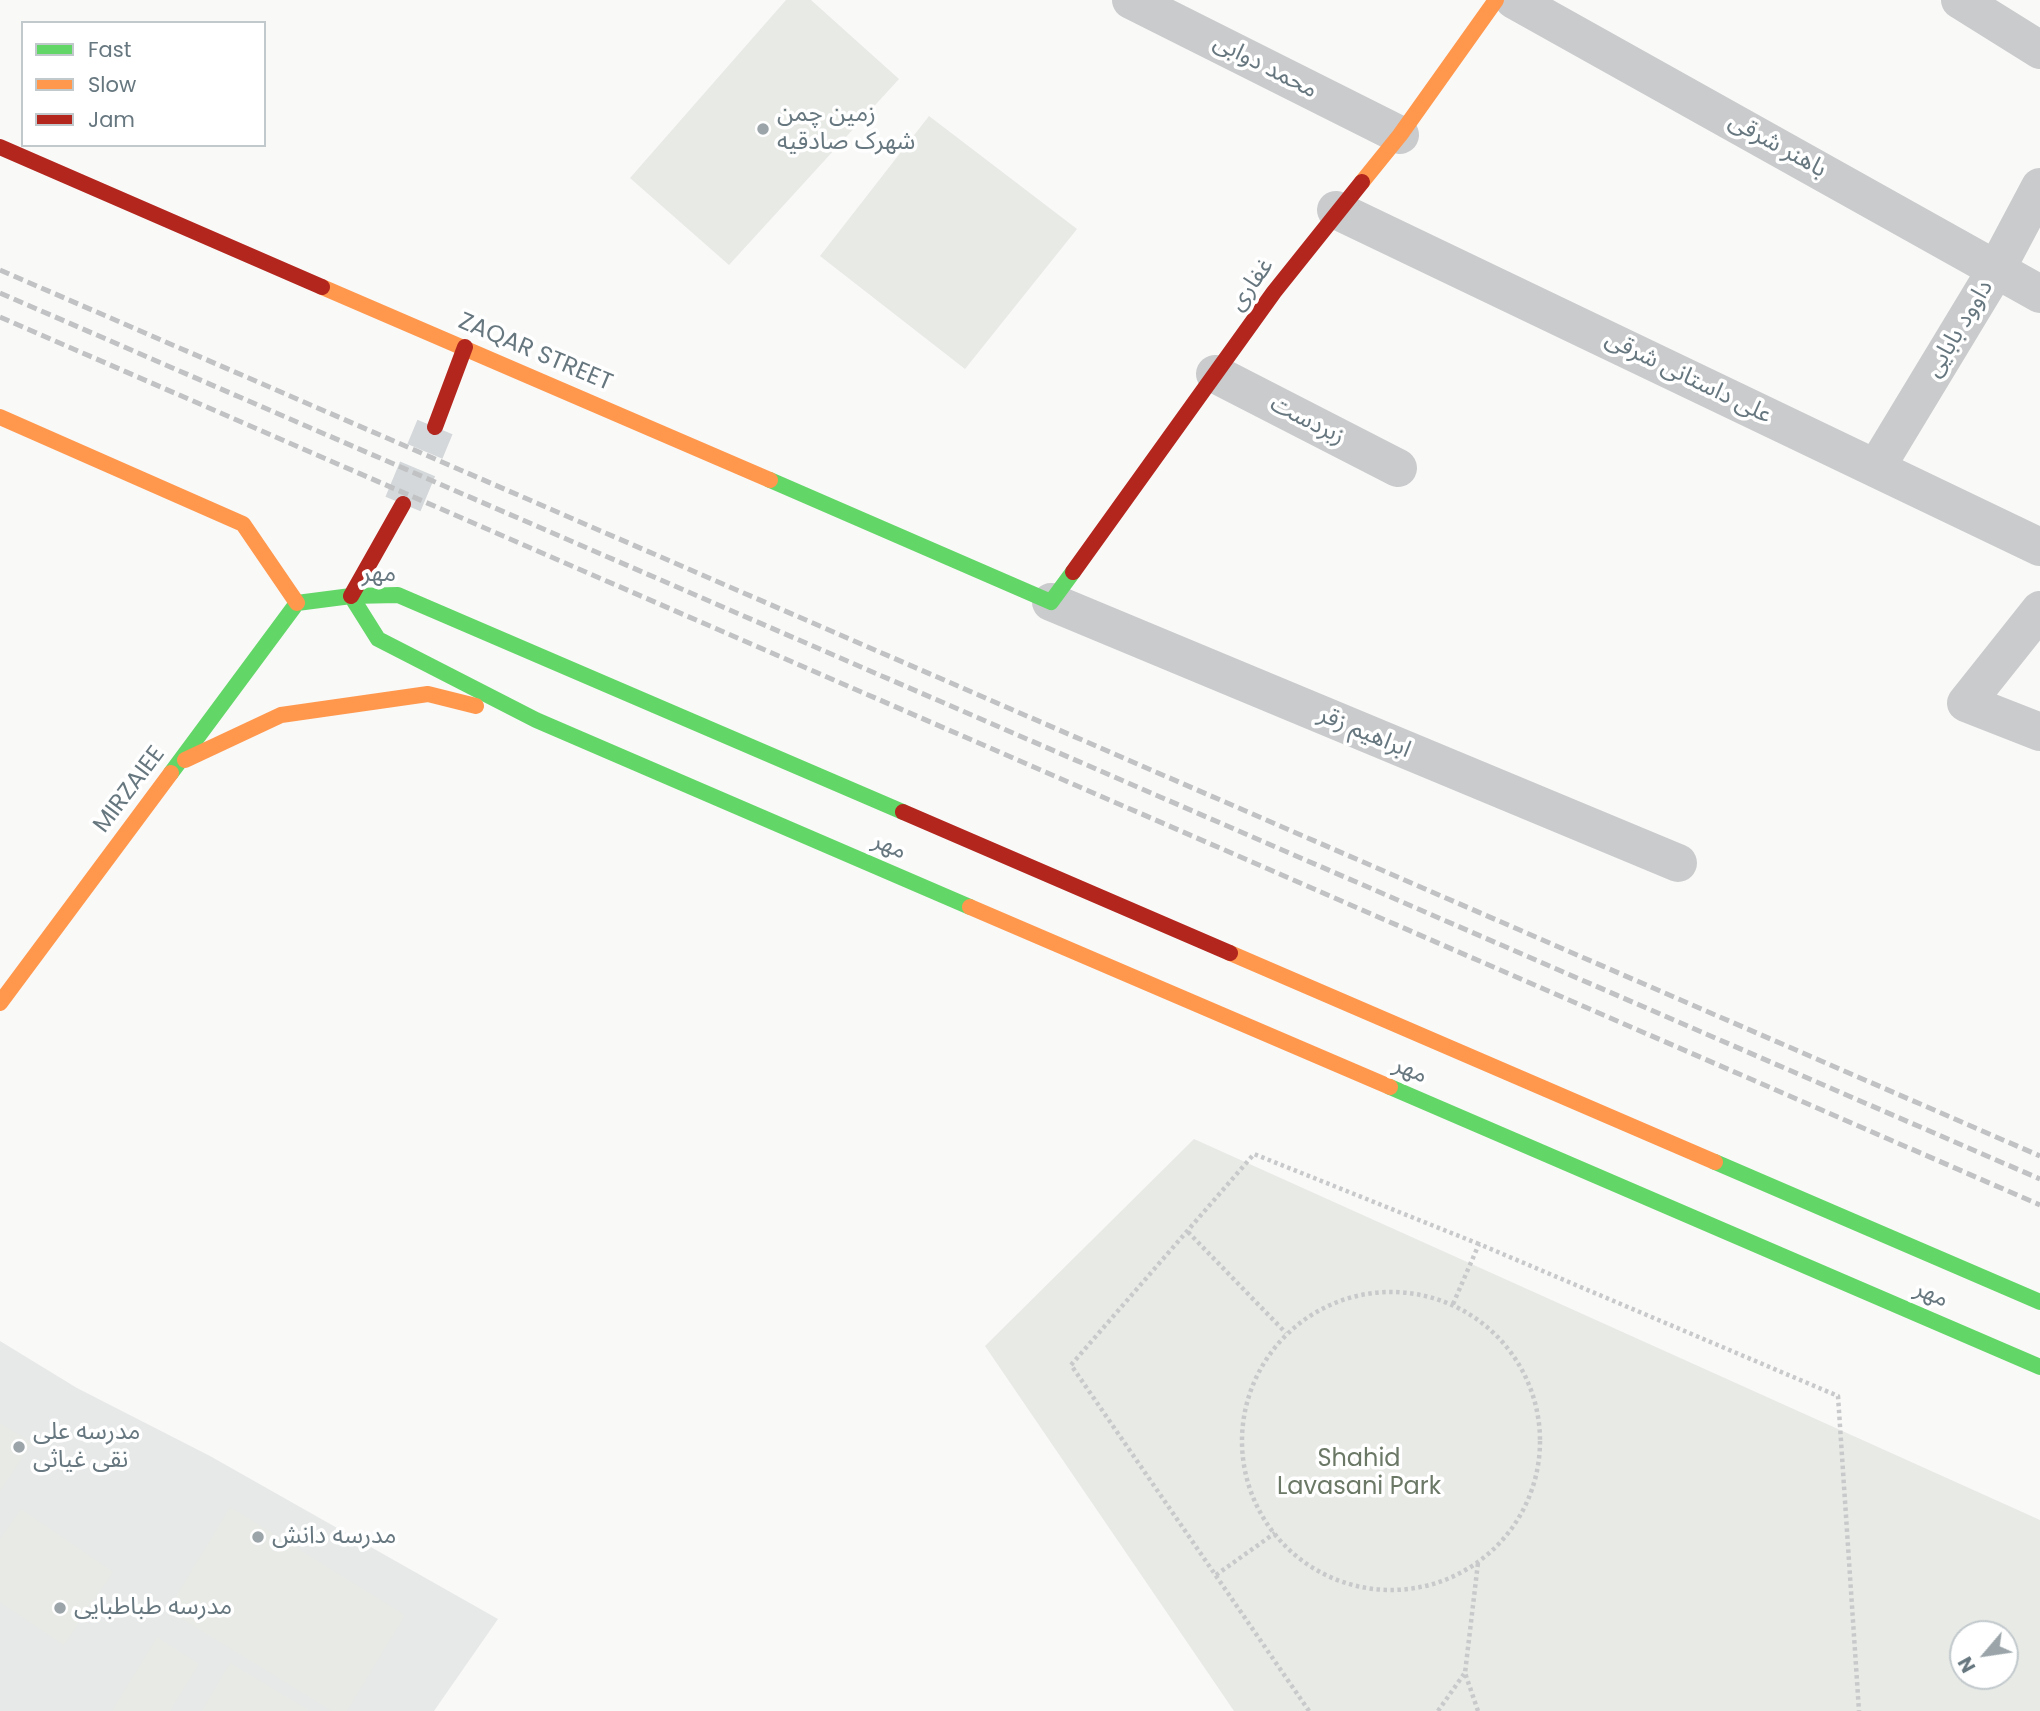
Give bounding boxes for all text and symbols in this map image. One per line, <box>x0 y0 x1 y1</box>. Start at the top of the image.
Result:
legend <box>21 21 266 147</box>
street label: محمد دوابی <box>1208 29 1322 105</box>
text: Fast <box>88 35 131 64</box>
text: Slow <box>88 70 136 99</box>
place label: زمین چمن شهرک صادقیه <box>777 101 915 157</box>
text: Jam <box>88 105 135 134</box>
street label: باهنر شرقی <box>1723 107 1831 185</box>
marker: زمین چمن شهرک صادقیه <box>755 121 771 137</box>
street label: غفاری <box>1223 253 1281 317</box>
street label: داوود بابایی <box>1920 275 2000 383</box>
street label: ZAQAR STREET <box>454 308 616 398</box>
street label: علی داستانی شرقی <box>1600 325 1776 431</box>
street label: زبردست <box>1265 390 1349 452</box>
street label: مهر <box>362 561 396 589</box>
street label: ابراهیم زقر <box>1313 701 1415 765</box>
street label: MIRZAIEE <box>88 741 172 839</box>
street label: مهر <box>868 827 910 867</box>
street label: مهر <box>1389 1051 1431 1091</box>
street label: مهر <box>1910 1275 1952 1315</box>
place label: مدرسه علی نقی غیاثی <box>33 1419 140 1475</box>
marker: مدرسه علی نقی غیاثی <box>11 1439 27 1455</box>
park label: Shahid Lavasani Park <box>1277 1446 1441 1502</box>
place label: مدرسه دانش <box>272 1523 396 1551</box>
marker: مدرسه دانش <box>250 1529 266 1545</box>
place label: مدرسه طباطبایی <box>74 1594 232 1622</box>
marker: مدرسه طباطبایی <box>52 1600 68 1616</box>
north arrow <box>1949 1620 2019 1690</box>
text: N <box>1952 1652 1982 1677</box>

